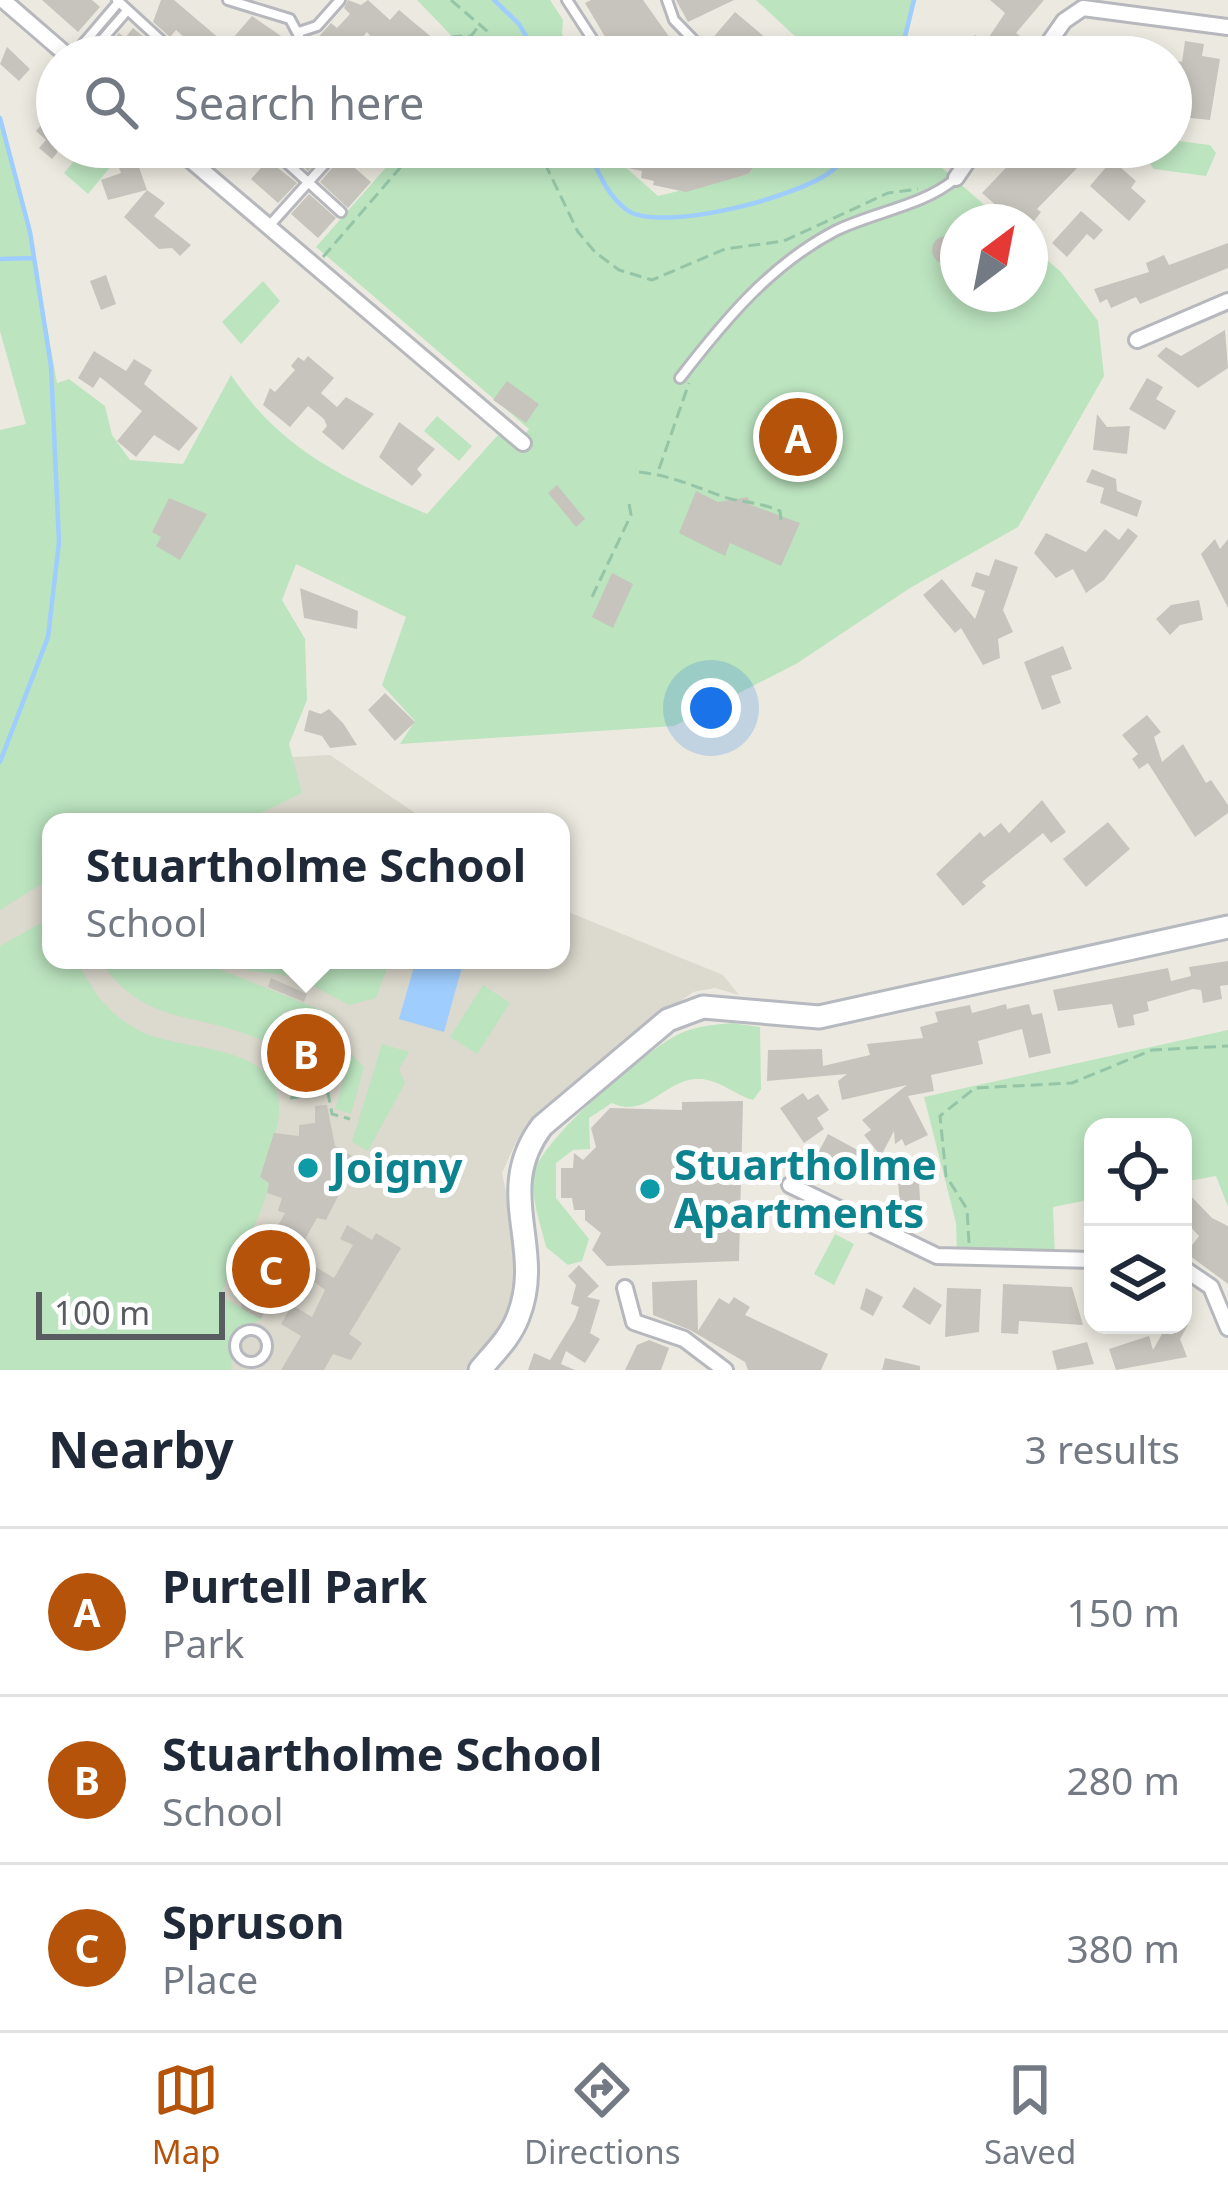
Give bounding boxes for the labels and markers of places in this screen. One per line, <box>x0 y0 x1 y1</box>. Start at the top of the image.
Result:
pin: A <box>759 392 837 482</box>
pin: B <box>267 1008 345 1098</box>
place label: Stuartholme Apartments <box>674 1135 937 1240</box>
place label: Joigny <box>328 1138 463 1195</box>
marker: Joigny <box>295 1155 321 1181</box>
marker: Stuartholme Apartments <box>637 1176 663 1202</box>
pin: C <box>232 1224 310 1314</box>

